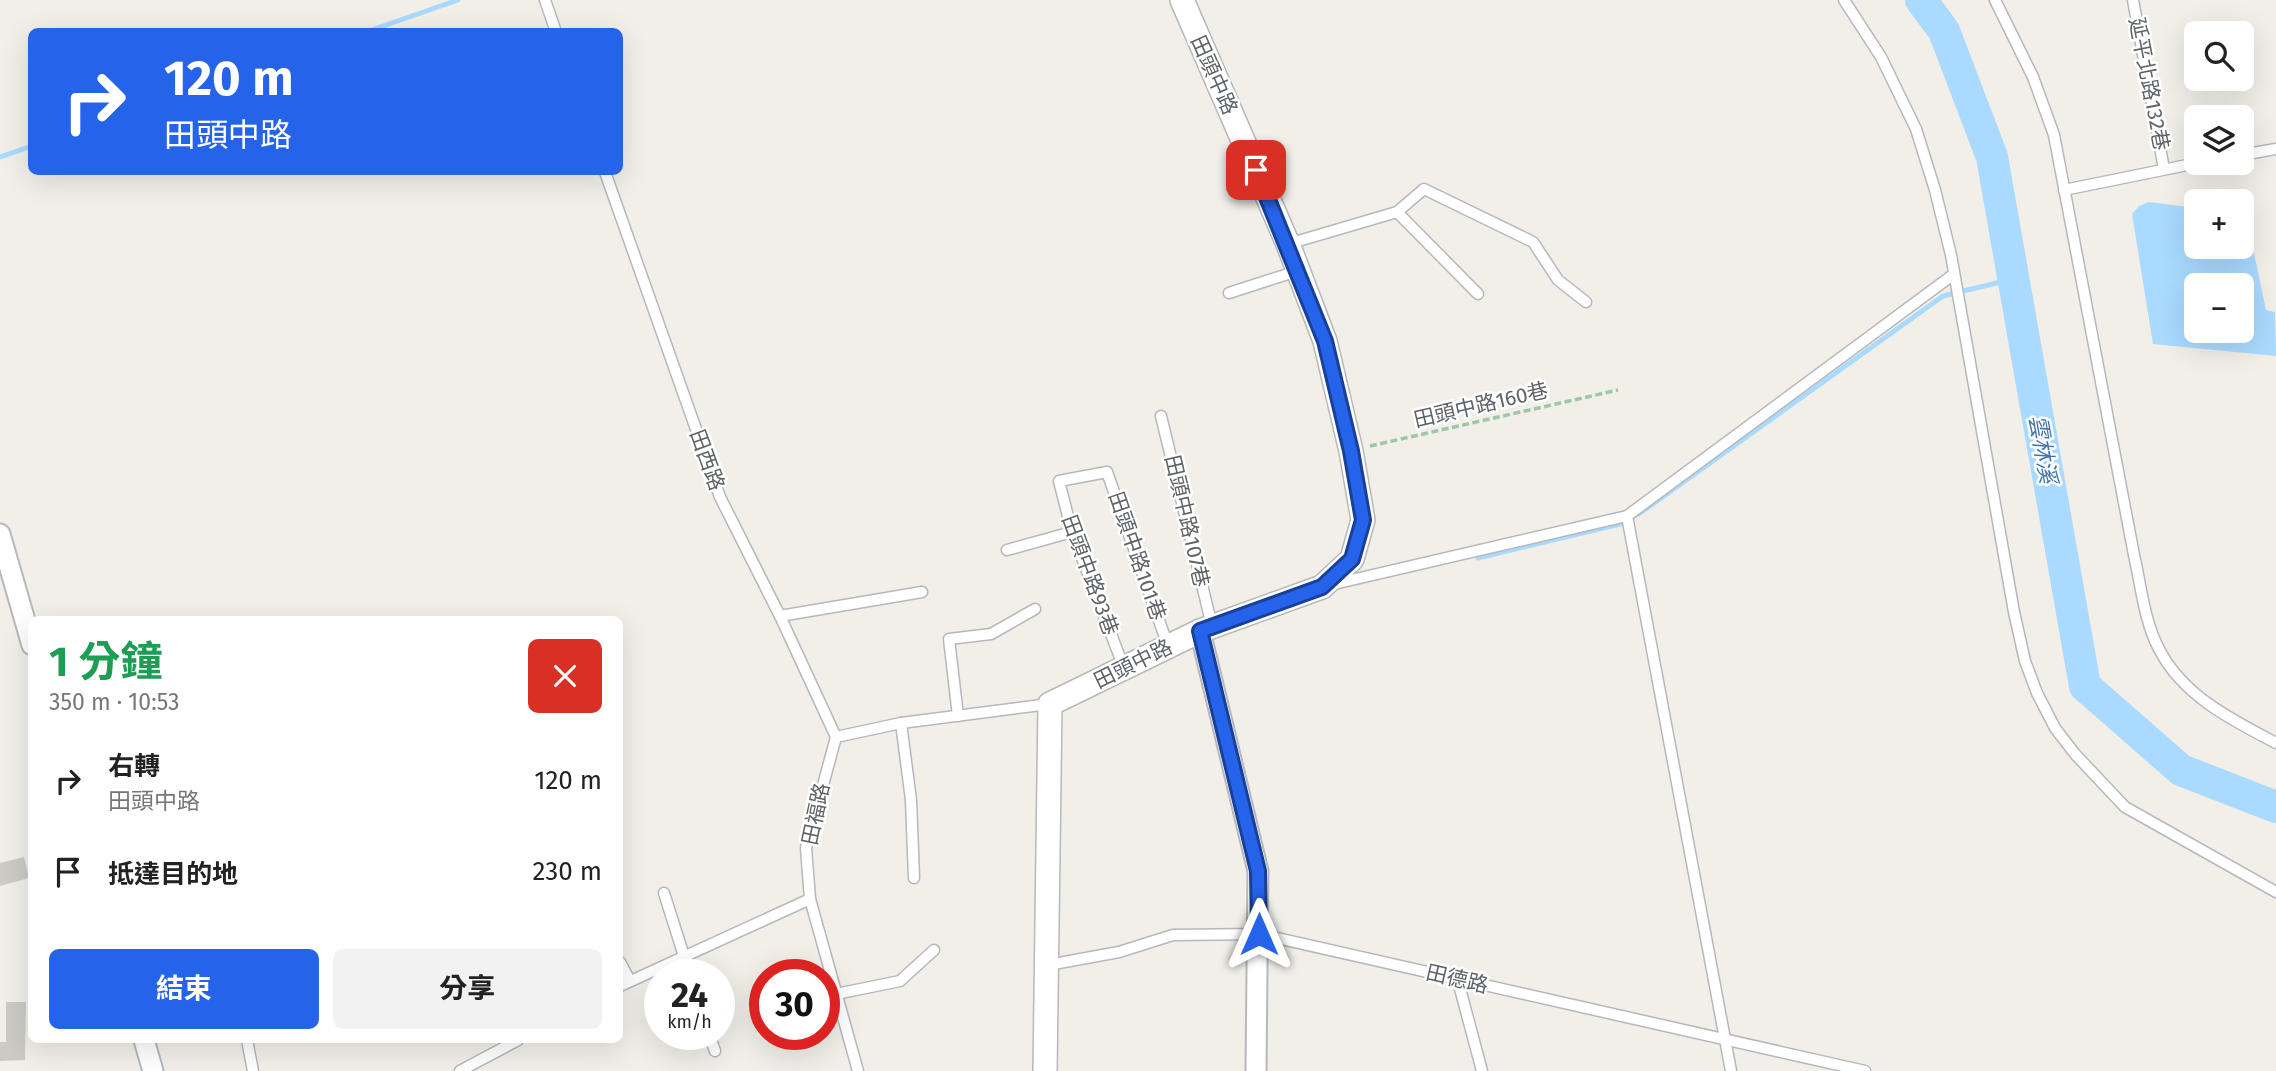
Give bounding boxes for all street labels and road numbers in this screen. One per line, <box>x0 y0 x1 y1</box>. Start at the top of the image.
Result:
street label: 延平北路132巷 <box>2123 15 2175 153</box>
street label: 田頭中路 <box>1185 31 1243 119</box>
street label: 田頭中路160巷 <box>1411 377 1551 433</box>
street label: 田西路 <box>684 426 730 494</box>
street label: 田頭中路107巷 <box>1159 452 1215 590</box>
street label: 田頭中路101巷 <box>1103 488 1171 624</box>
street label: 田頭中路93巷 <box>1056 511 1124 639</box>
street label: 田頭中路 <box>1090 634 1176 694</box>
street label: 田福路 <box>797 780 835 848</box>
street label: 田德路 <box>1423 959 1491 999</box>

